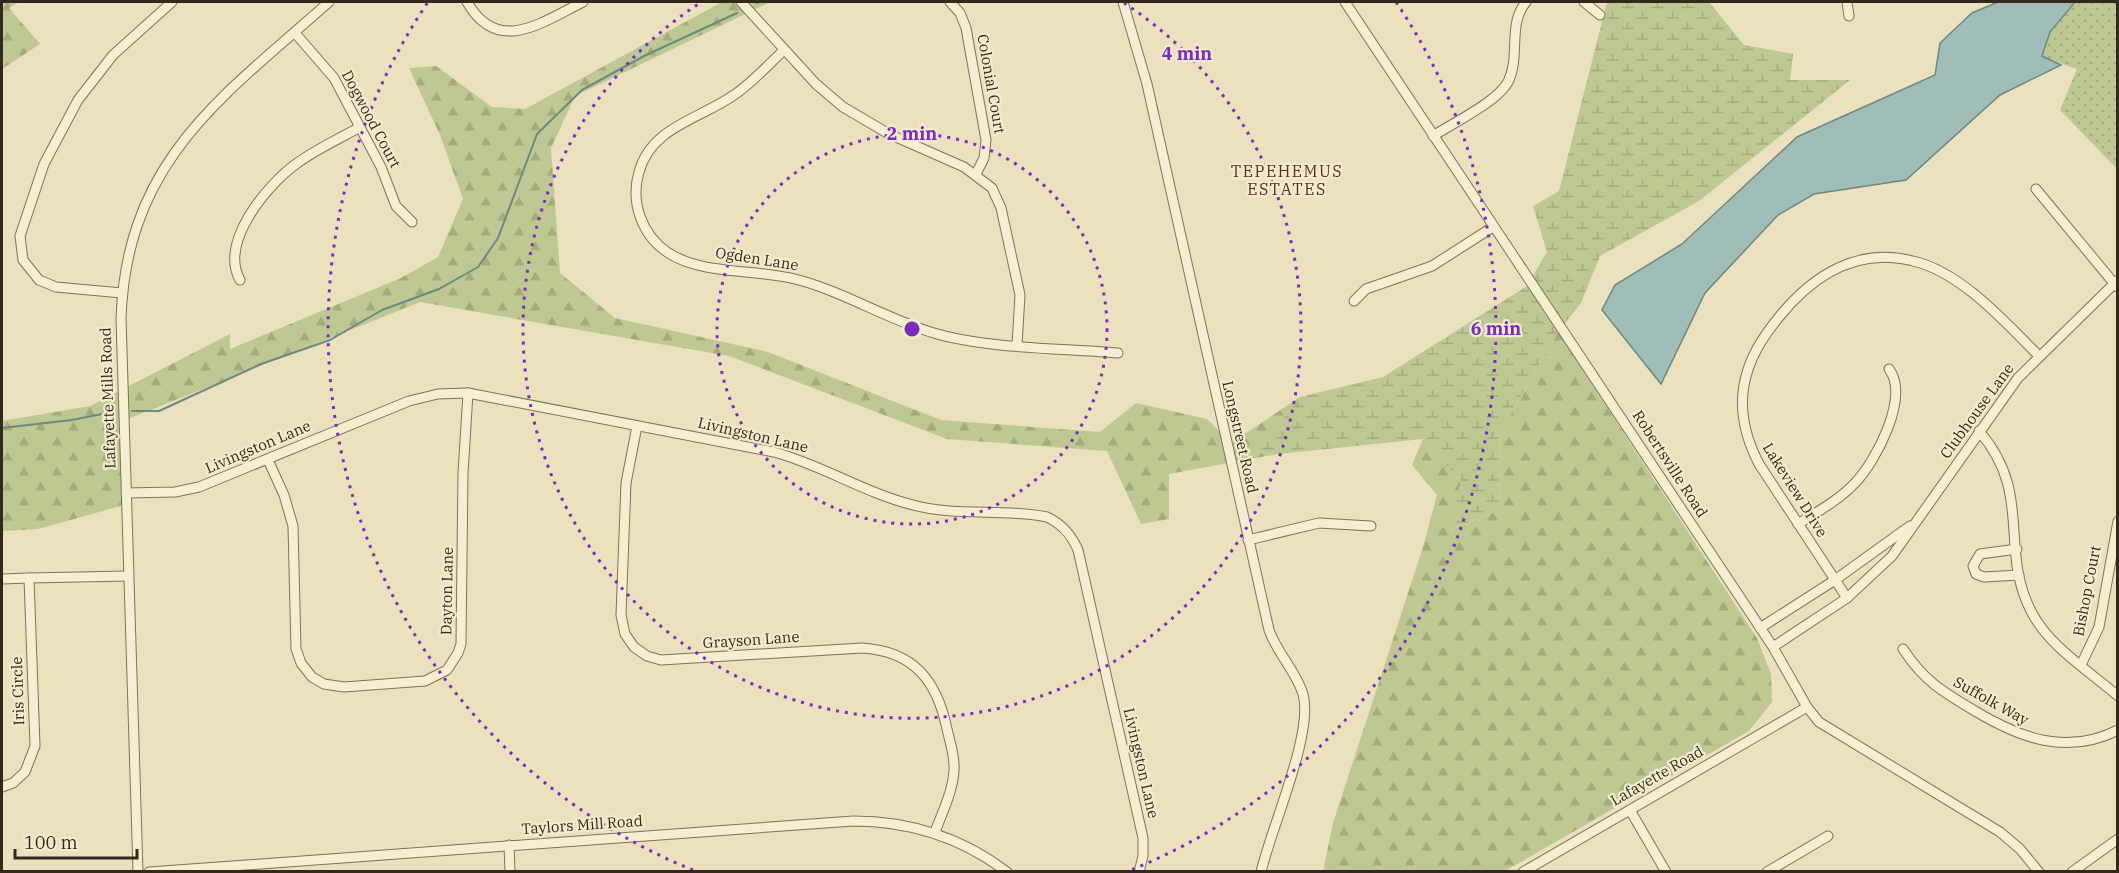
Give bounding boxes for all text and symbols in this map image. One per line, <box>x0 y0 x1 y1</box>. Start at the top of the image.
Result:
street label: Colonial Court <box>973 33 1010 135</box>
text: 4 min <box>1162 42 1212 65</box>
street label: Dogwood Court <box>338 67 405 171</box>
text: 2 min <box>887 122 937 145</box>
district label: TEPEHEMUS ESTATES <box>1231 161 1343 199</box>
street label: Ogden Lane <box>714 243 800 274</box>
text: 6 min <box>1471 317 1521 340</box>
centre of rings <box>902 319 922 339</box>
street label: Lafayette Mills Road <box>96 327 119 469</box>
street label: Clubhouse Lane <box>1936 359 2018 462</box>
street label: Longstreet Road <box>1218 379 1263 495</box>
street label: Robertsville Road <box>1629 407 1712 521</box>
street label: Livingston Lane <box>696 413 810 456</box>
street label: Livingston Lane <box>202 416 313 477</box>
street label: Lakeview Drive <box>1759 439 1832 540</box>
street label: Bishop Court <box>2068 544 2105 638</box>
street label: Dayton Lane <box>436 547 457 635</box>
street label: Grayson Lane <box>702 627 800 652</box>
street label: Iris Circle <box>7 656 28 726</box>
street label: Suffolk Way <box>1950 672 2032 729</box>
street label: Livingston Lane <box>1120 706 1163 820</box>
street label: Lafayette Road <box>1607 741 1706 810</box>
street label: Taylors Mill Road <box>521 811 643 838</box>
scale bar <box>15 822 136 860</box>
text: 100 m <box>24 831 78 854</box>

